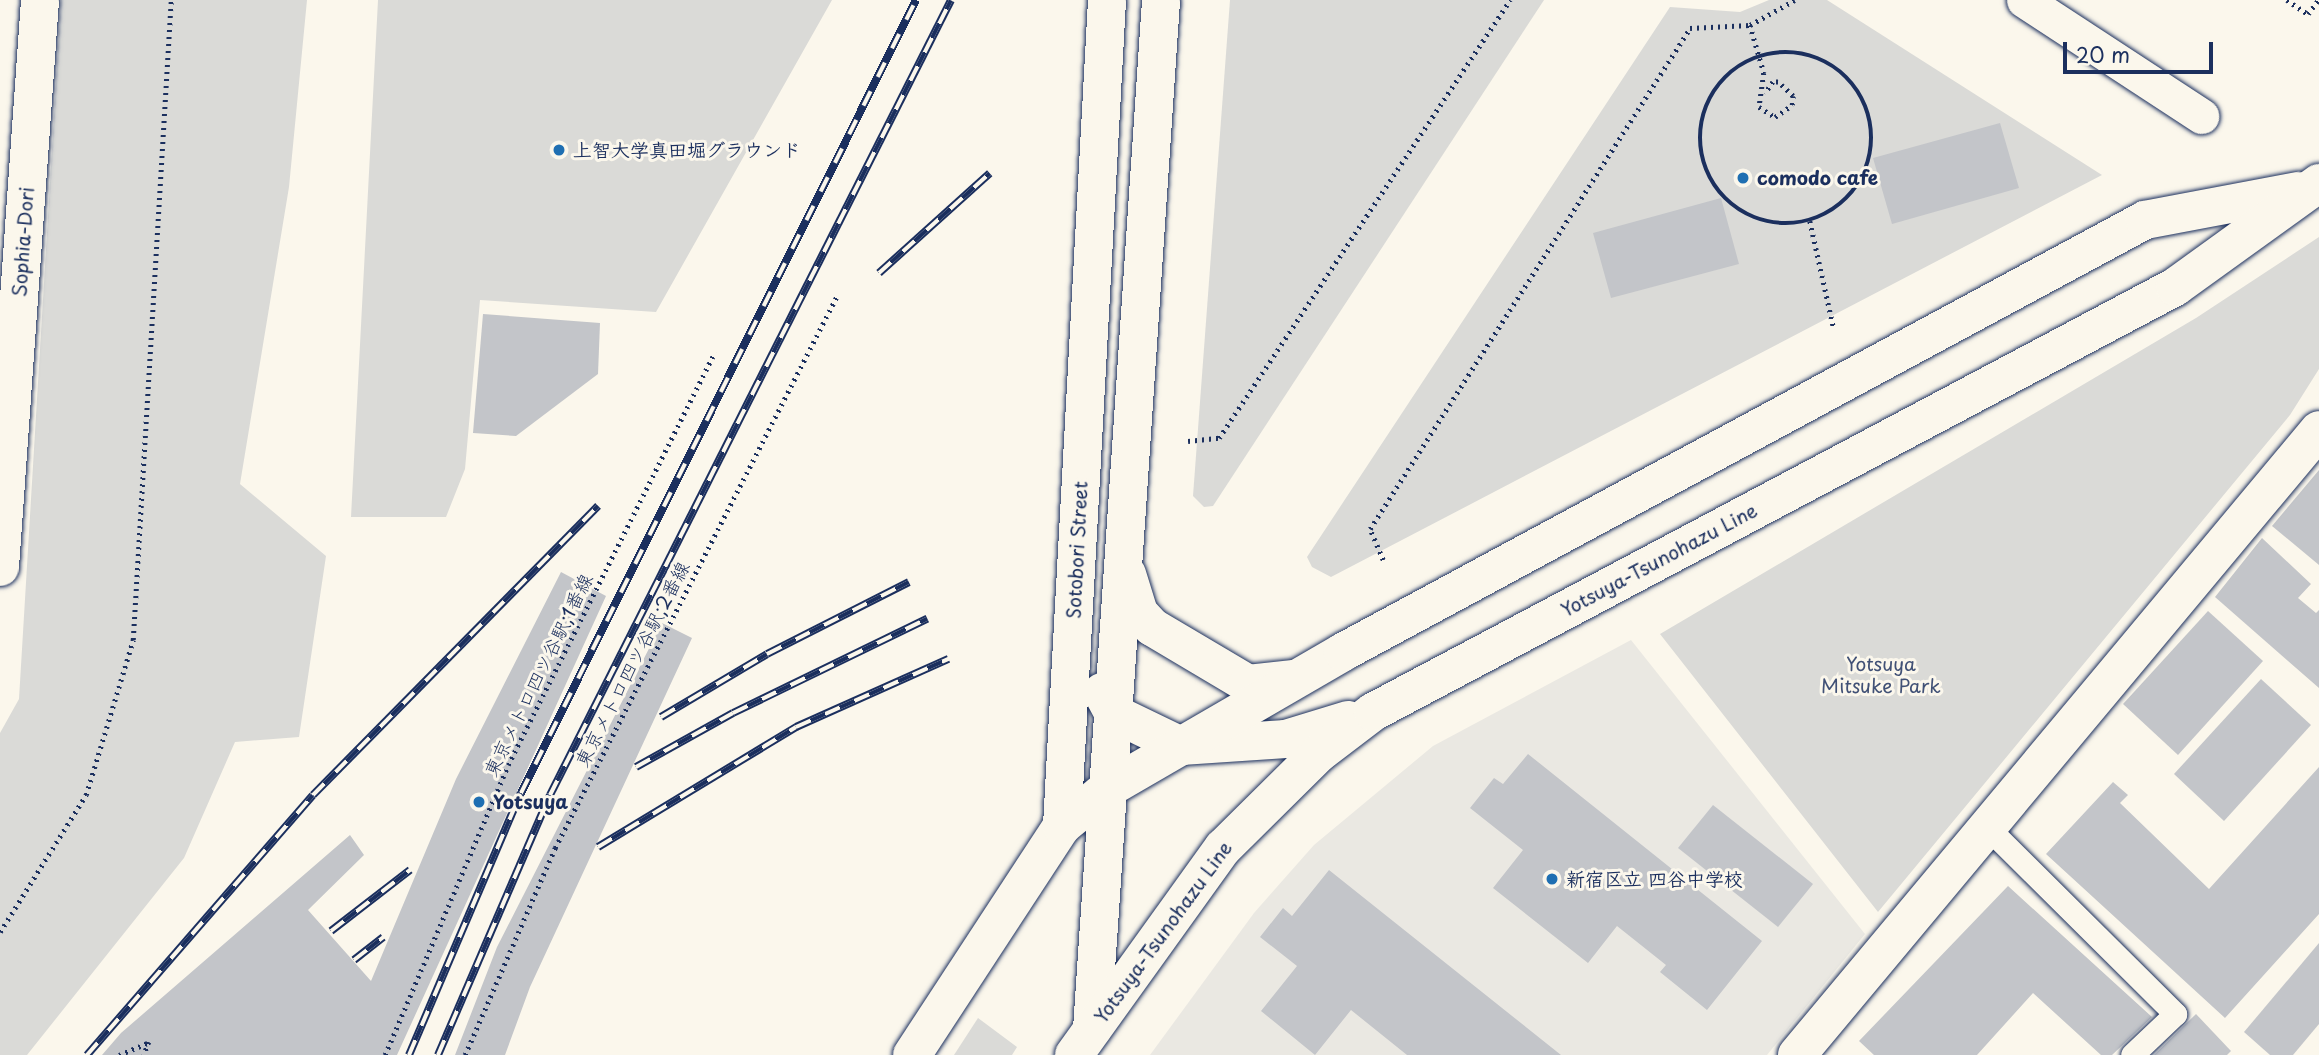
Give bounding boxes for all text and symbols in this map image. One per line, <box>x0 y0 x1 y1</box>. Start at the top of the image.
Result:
scale bar <box>2067 28 2218 72</box>
text: 20 m <box>2076 38 2130 70</box>
place label: 上智大学真田堀グラウンド <box>573 139 801 161</box>
marker: 上智大学真田堀グラウンド <box>551 142 567 158</box>
place label: comodo cafe <box>1757 167 1879 189</box>
marker: comodo cafe <box>1735 170 1751 186</box>
street label: Sophia-Dori <box>8 186 38 298</box>
street label: Sotobori Street <box>1062 480 1092 620</box>
street label: Yotsuya-Tsunohazu Line <box>1557 499 1761 621</box>
street label: 東京メトロ四ツ谷駅;2番線 <box>570 557 694 771</box>
street label: 東京メトロ四ツ谷駅;1番線 <box>479 570 597 780</box>
park label: Yotsuya Mitsuke Park <box>1821 653 1941 697</box>
place label: Yotsuya <box>493 791 568 813</box>
marker: Yotsuya <box>471 794 487 810</box>
street label: Yotsuya-Tsunohazu Line <box>1090 837 1236 1027</box>
place label: 新宿区立 四谷中学校 <box>1566 868 1743 890</box>
marker: 新宿区立 四谷中学校 <box>1544 871 1560 887</box>

